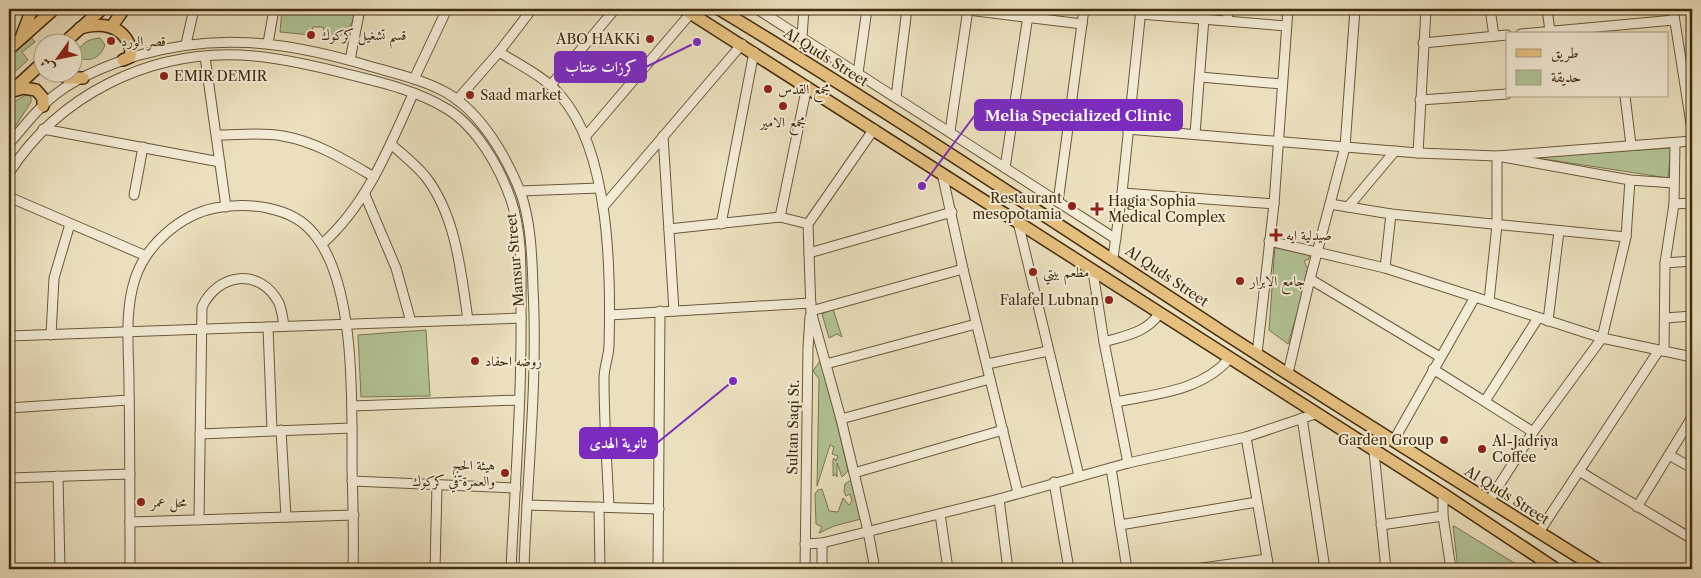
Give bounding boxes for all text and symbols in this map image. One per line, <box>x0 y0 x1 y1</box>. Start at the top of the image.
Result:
street label: Al Quds Street <box>779 23 872 90</box>
place label: قسم تشغيل كركوك <box>321 26 406 49</box>
marker: قسم تشغيل كركوك <box>305 29 317 41</box>
place label: ABO HAKKi <box>555 30 640 48</box>
north arrow <box>32 32 82 82</box>
place label: قصر الورد <box>121 32 166 51</box>
legend <box>1506 32 1668 98</box>
marker: ABO HAKKi <box>644 33 656 45</box>
marker: قصر الورد <box>105 35 117 47</box>
text: طريق <box>1551 43 1578 63</box>
callout: كرزات عنتاب <box>555 52 646 82</box>
text: ش <box>36 54 58 76</box>
text: كرزات عنتاب <box>565 57 637 77</box>
place label: EMIR DEMIR <box>174 67 268 85</box>
text: حديقة <box>1551 67 1581 86</box>
marker: EMIR DEMIR <box>158 70 170 82</box>
place label: مجمع القدس <box>778 80 830 103</box>
marker: مجمع القدس <box>762 83 774 95</box>
place label: Saad market <box>480 86 562 104</box>
marker: Saad market <box>464 89 476 101</box>
marker: مجمع الامير <box>777 100 789 112</box>
callout: Melia Specialized Clinic <box>975 100 1182 130</box>
text: Melia Specialized Clinic <box>985 106 1171 125</box>
place label: مجمع الامير <box>758 113 806 136</box>
place label: Restaurant mesopotamia <box>972 189 1063 223</box>
place label: Hagia Sophia Medical Complex <box>1108 192 1227 226</box>
marker: Restaurant mesopotamia <box>1066 200 1078 212</box>
marker: Hagia Sophia Medical Complex <box>1090 202 1104 216</box>
street label: Mansur Street <box>502 212 528 308</box>
place label: صیدلیة ایە <box>1286 226 1332 244</box>
marker: صیدلیة ایە <box>1270 229 1282 241</box>
street label: Al Quds Street <box>1121 241 1212 310</box>
place label: مطعم بيتي <box>1043 263 1089 286</box>
marker: مطعم بيتي <box>1027 266 1039 278</box>
place label: جامع الابرار <box>1248 272 1305 295</box>
marker: جامع الابرار <box>1234 275 1246 287</box>
place label: Falafel Lubnan <box>1000 291 1099 309</box>
marker: Falafel Lubnan <box>1103 294 1115 306</box>
place label: روضه احفاد <box>485 352 542 370</box>
marker: روضه احفاد <box>469 355 481 367</box>
street label: Sultan Saqi St. <box>783 379 803 475</box>
callout: ثانوية الهدى <box>580 428 657 458</box>
place label: Garden Group <box>1338 431 1434 449</box>
place label: Al-Jadriya Coffee <box>1491 432 1559 466</box>
text: ثانوية الهدى <box>589 433 648 452</box>
marker: Garden Group <box>1438 434 1450 446</box>
marker: Al-Jadriya Coffee <box>1476 443 1488 455</box>
place label: هيئة الحج والعمرة في كركوك <box>412 456 495 493</box>
street label: Al Quds Street <box>1460 461 1553 528</box>
marker: هيئة الحج والعمرة في كركوك <box>499 467 511 479</box>
place label: محل عمر <box>149 493 187 513</box>
marker: محل عمر <box>135 496 147 508</box>

